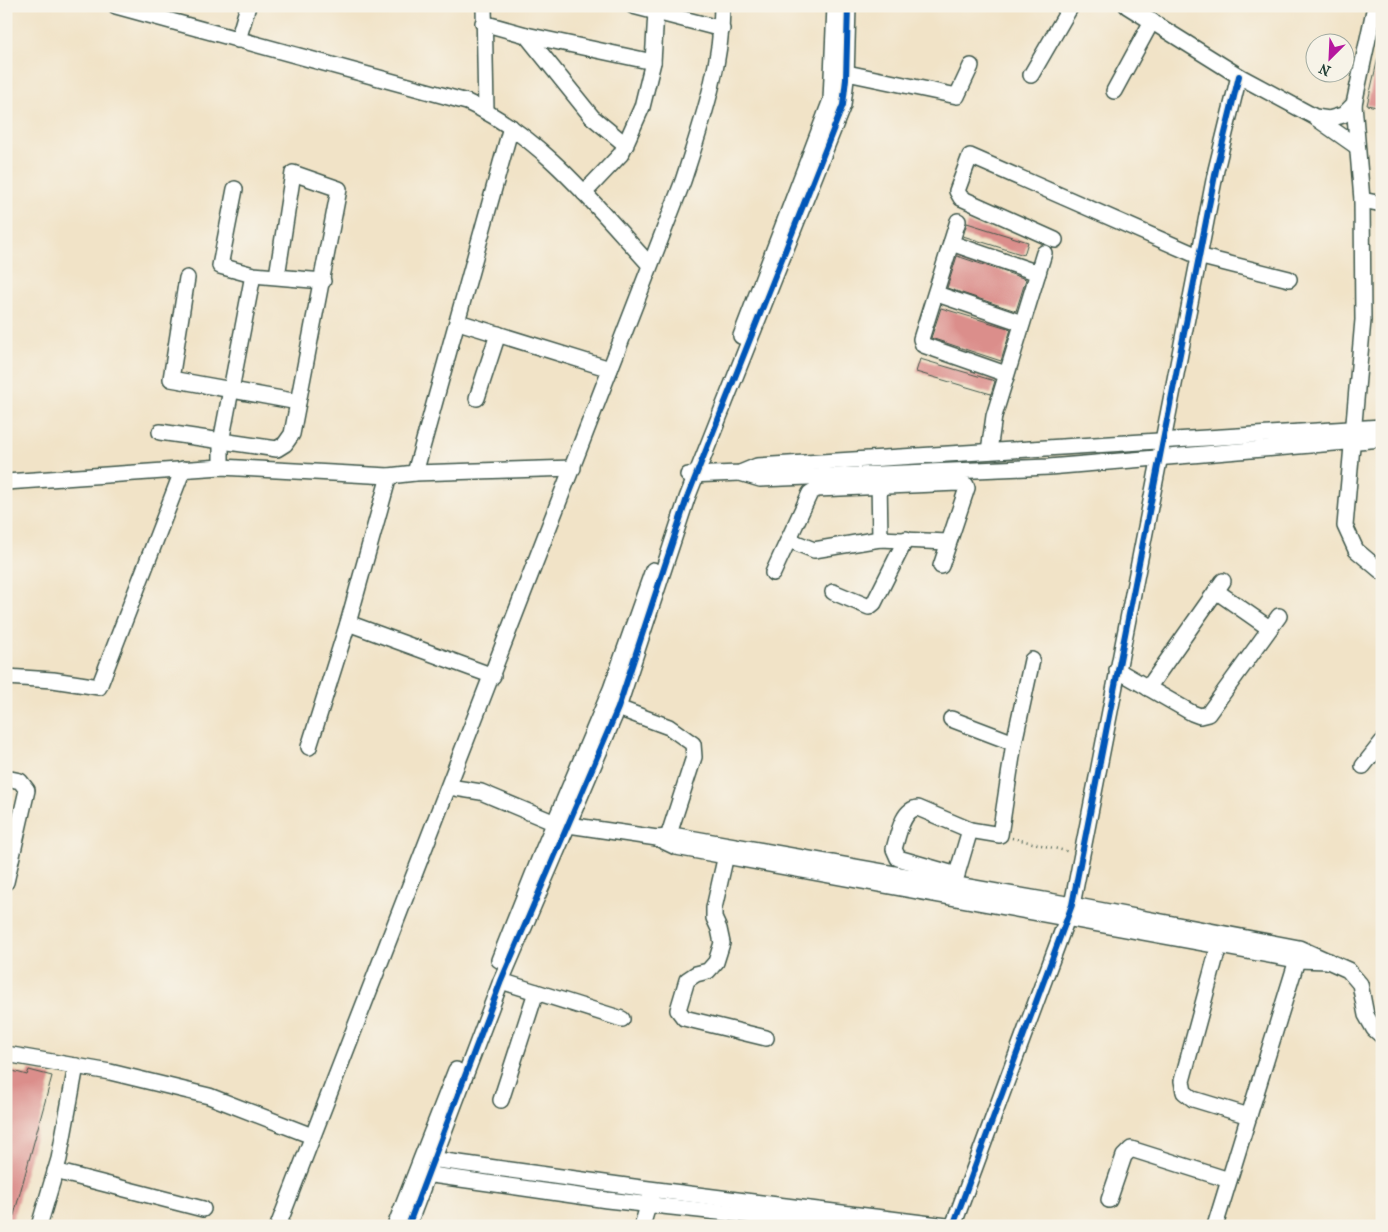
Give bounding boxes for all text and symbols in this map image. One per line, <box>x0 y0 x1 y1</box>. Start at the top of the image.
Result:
north arrow <box>1306 32 1356 82</box>
text: N <box>1316 59 1333 79</box>

